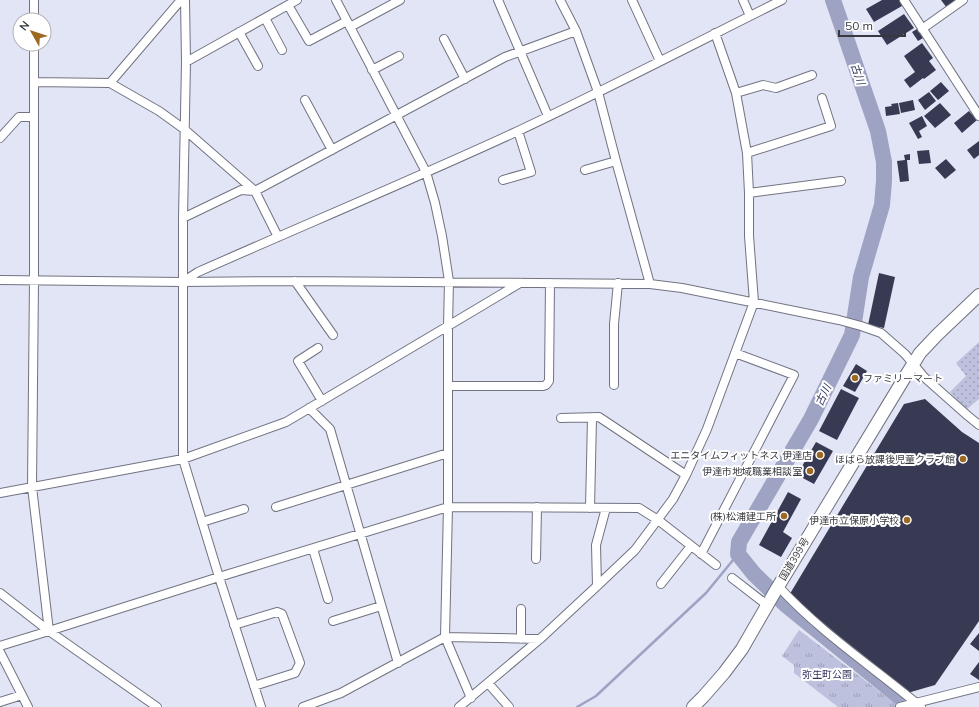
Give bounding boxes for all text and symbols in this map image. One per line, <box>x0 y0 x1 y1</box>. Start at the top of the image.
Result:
north arrow <box>12 12 52 52</box>
scale bar <box>839 12 905 38</box>
text: N <box>16 18 32 33</box>
text: 50 m <box>845 18 873 33</box>
water label: 古川 <box>848 61 869 88</box>
place label: ファミリーマート <box>863 372 943 385</box>
marker: ファミリーマート <box>850 373 860 383</box>
water label: 古川 <box>812 381 835 408</box>
place label: エニタイムフィットネス 伊達店 <box>670 449 812 462</box>
marker: エニタイムフィットネス 伊達店 <box>815 450 825 460</box>
place label: ほばら放課後児童クラブ館 <box>835 453 955 466</box>
marker: ほばら放課後児童クラブ館 <box>958 454 968 464</box>
place label: 伊達市地域職業相談室 <box>702 465 802 478</box>
marker: 伊達市地域職業相談室 <box>805 466 815 476</box>
place label: (株)松浦建工所 <box>710 510 776 523</box>
marker: (株)松浦建工所 <box>779 511 789 521</box>
place label: 伊達市立保原小学校 <box>809 514 899 527</box>
marker: 伊達市立保原小学校 <box>902 515 912 525</box>
street label: 国道399号 <box>776 535 812 583</box>
park label: 弥生町公園 <box>802 668 852 681</box>

